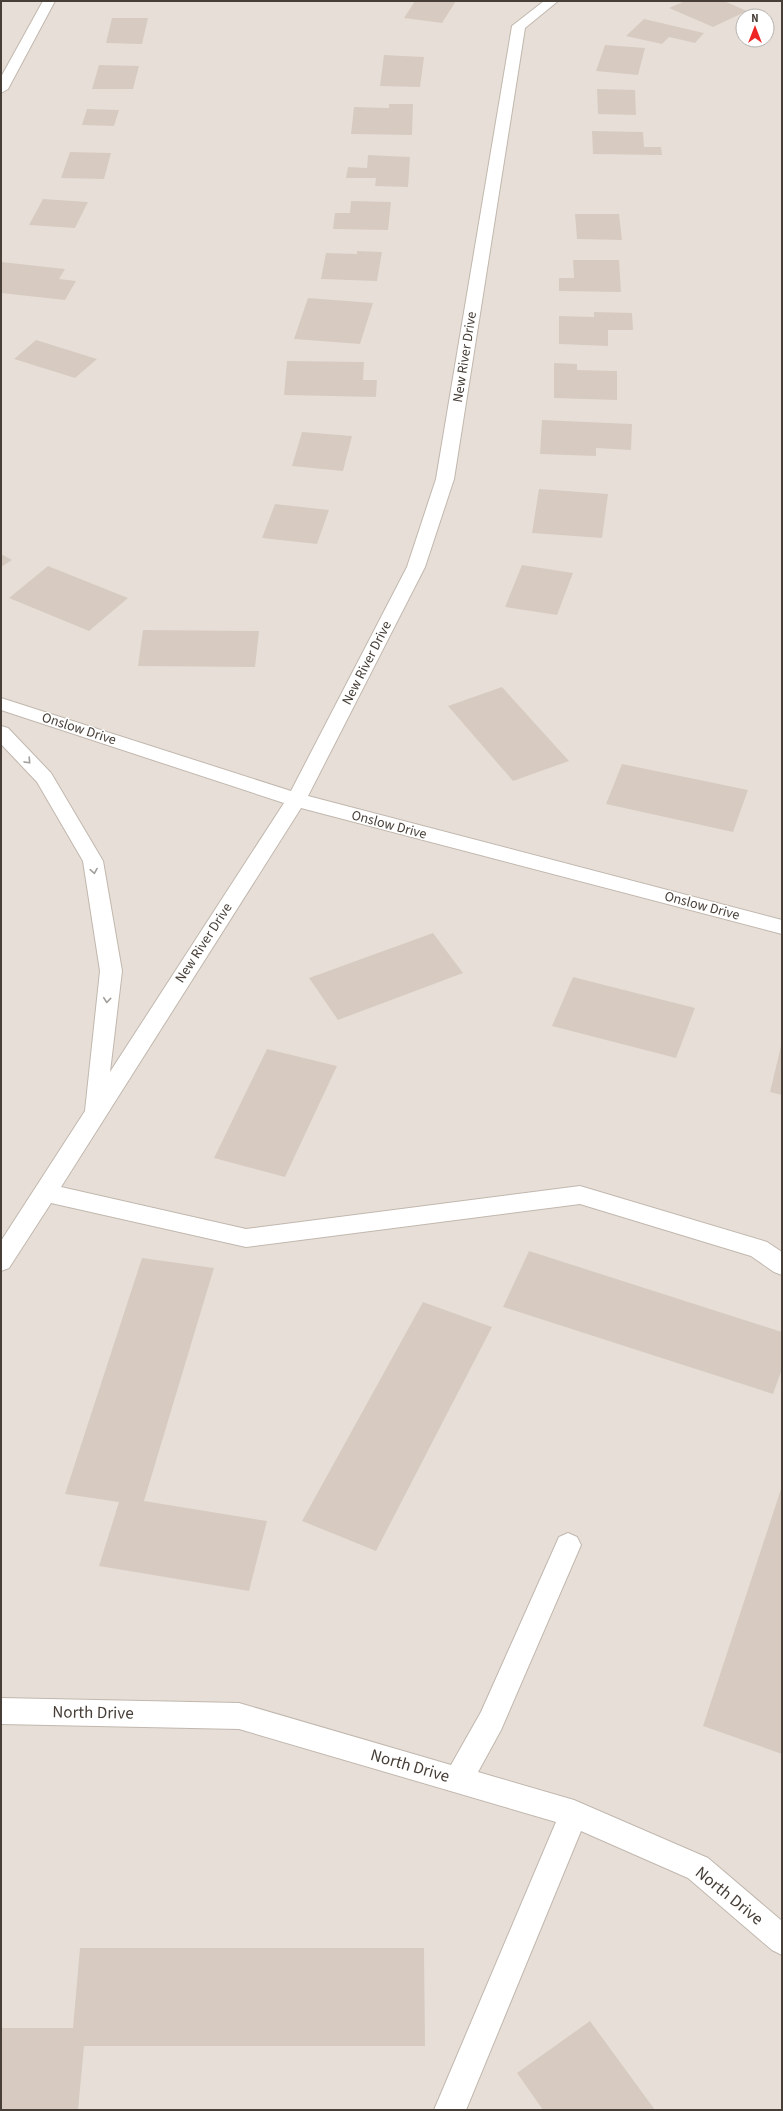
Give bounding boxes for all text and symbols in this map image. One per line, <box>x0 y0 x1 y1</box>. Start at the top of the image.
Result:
north arrow <box>735 8 775 48</box>
text: N <box>751 11 759 26</box>
street label: New River Drive <box>448 310 482 404</box>
street label: New River Drive <box>337 618 397 708</box>
street label: Onslow Drive <box>39 708 119 750</box>
one-way arrow <box>23 756 30 764</box>
street label: Onslow Drive <box>349 805 429 845</box>
one-way arrow <box>89 868 98 874</box>
street label: Onslow Drive <box>662 886 742 926</box>
street label: New River Drive <box>171 899 237 987</box>
one-way arrow <box>103 997 112 1003</box>
street label: North Drive <box>52 1700 134 1726</box>
street label: North Drive <box>368 1743 452 1789</box>
street label: North Drive <box>690 1861 768 1931</box>

